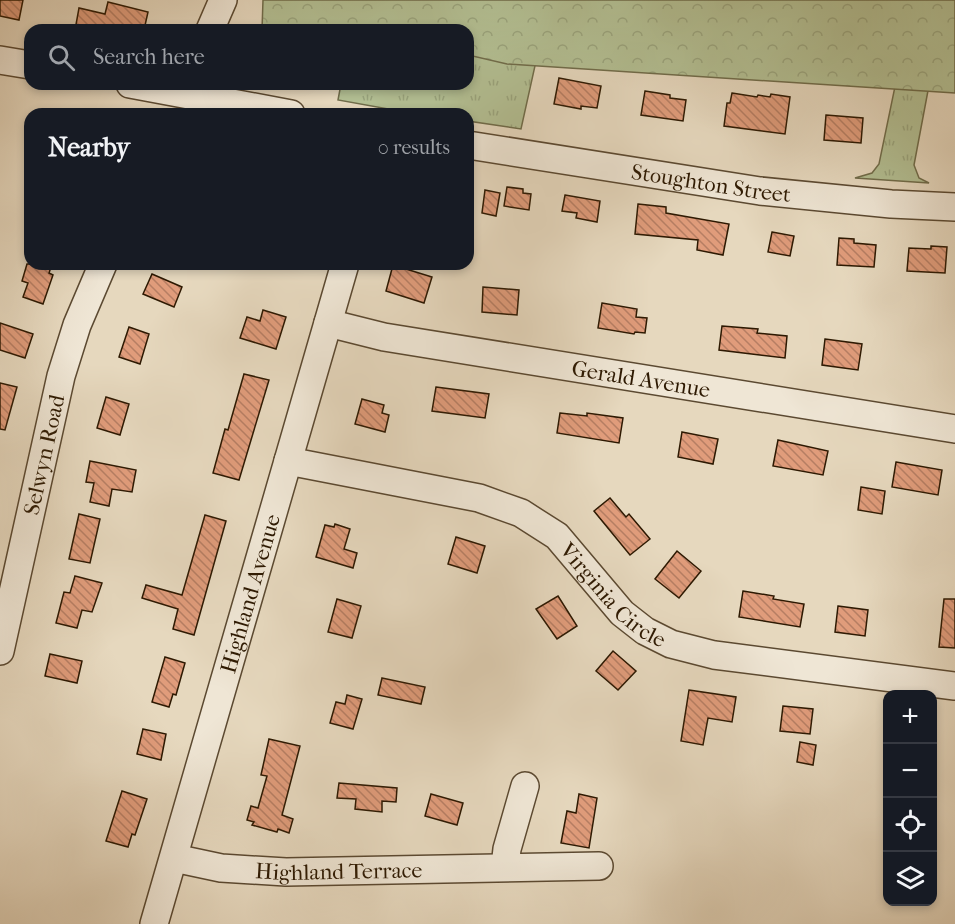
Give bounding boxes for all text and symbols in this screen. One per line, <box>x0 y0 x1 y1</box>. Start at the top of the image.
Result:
search box <box>24 24 474 90</box>
icon: search <box>45 41 78 74</box>
text: Search here <box>93 44 205 70</box>
text: Nearby <box>48 132 130 163</box>
text: 0 results <box>378 136 450 159</box>
street label: Stoughton Street <box>629 159 792 208</box>
street label: Gerald Avenue <box>570 355 712 403</box>
street label: Selwyn Road <box>19 391 71 518</box>
street label: Highland Avenue <box>215 511 286 677</box>
street label: Virginia Circle <box>554 537 670 653</box>
map controls <box>883 690 937 906</box>
button: + <box>883 690 937 744</box>
button: − <box>883 744 937 798</box>
button: locate <box>883 798 937 852</box>
button: layers <box>883 852 937 906</box>
street label: Highland Terrace <box>255 857 423 886</box>

